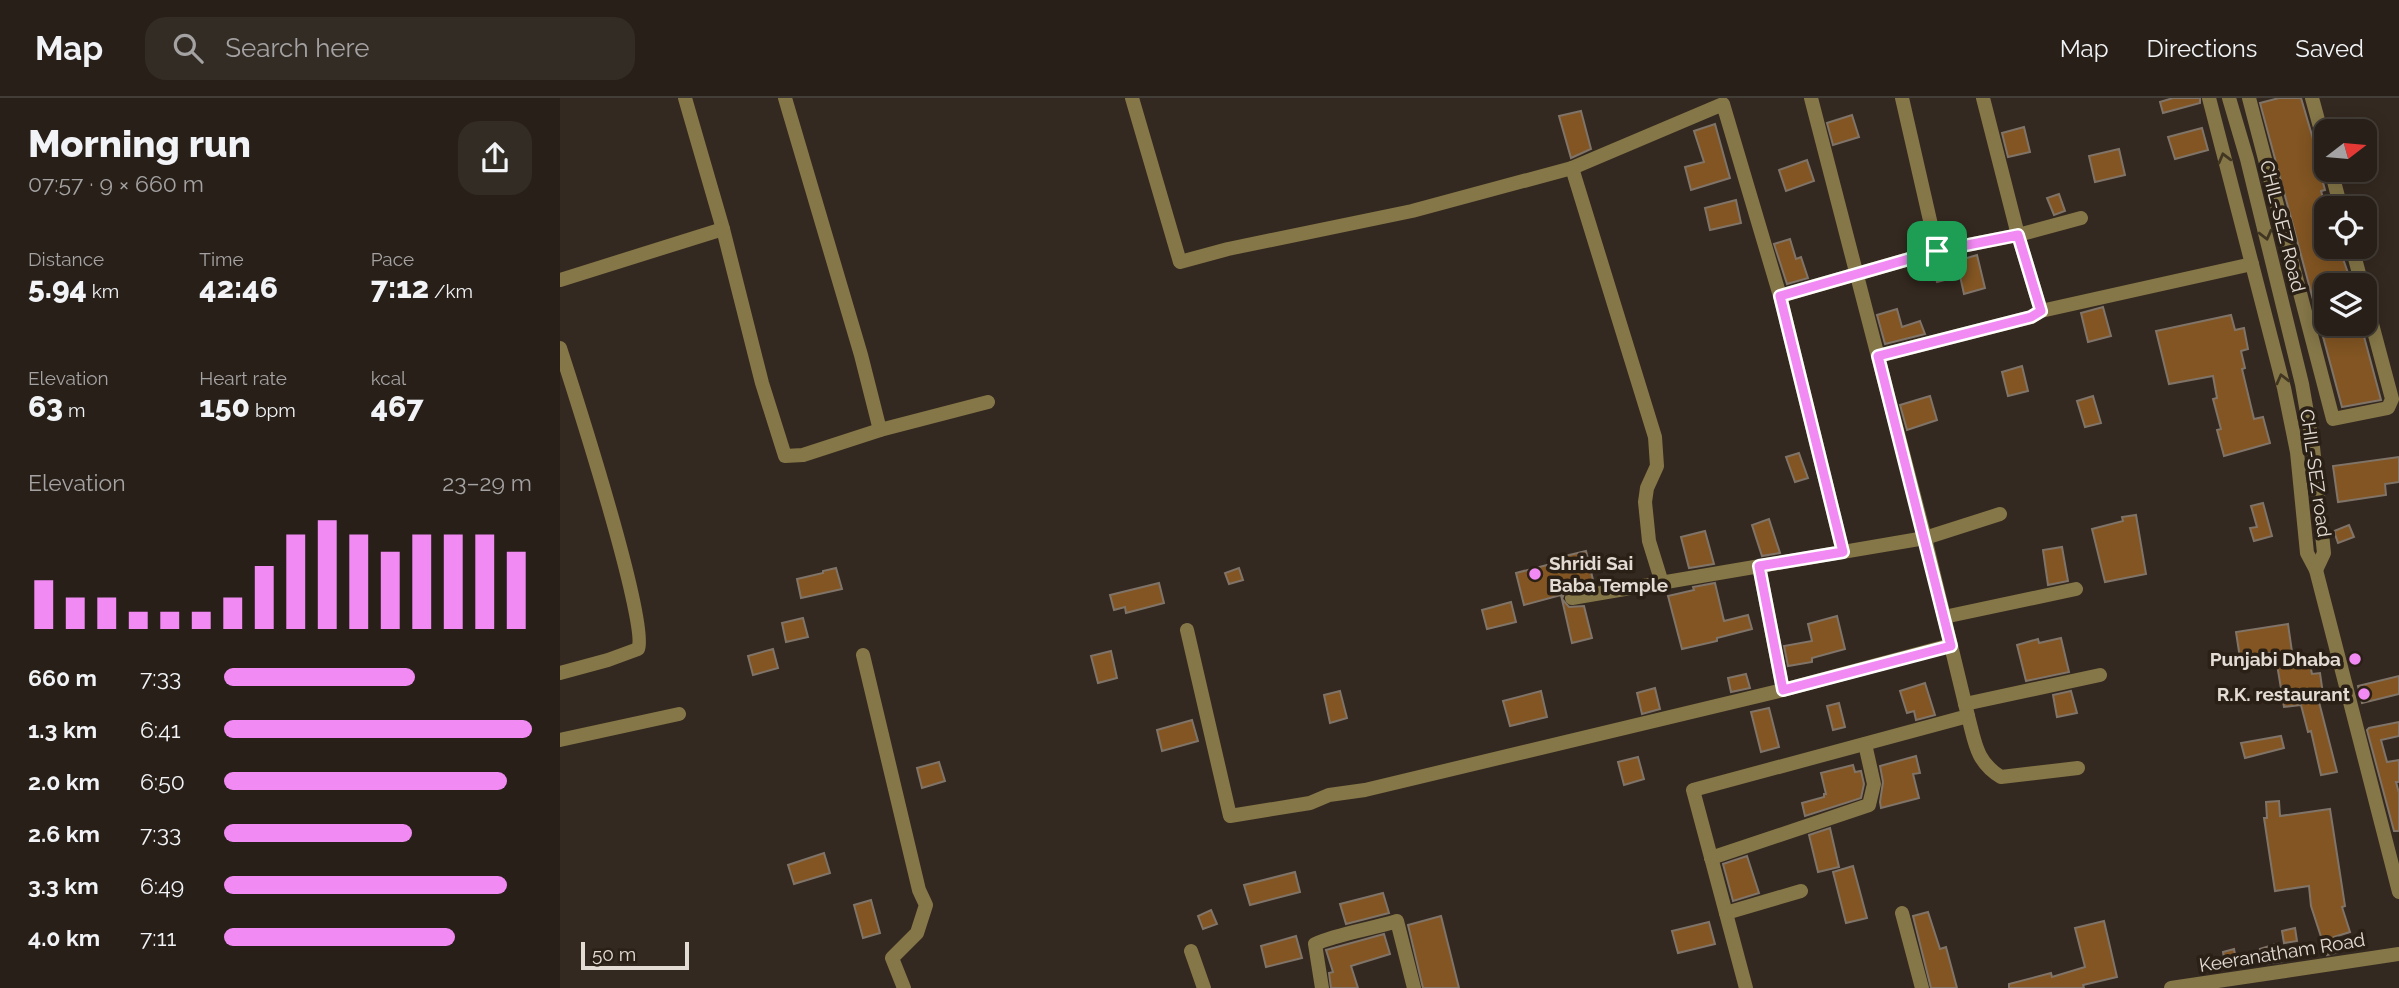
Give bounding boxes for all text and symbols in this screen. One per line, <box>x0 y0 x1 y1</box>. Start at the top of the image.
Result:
search box <box>145 17 635 80</box>
text: Map <box>35 29 103 68</box>
icon: search <box>169 29 207 67</box>
text: Search here <box>225 33 370 63</box>
text: Map <box>2060 34 2109 63</box>
text: Directions <box>2147 34 2257 63</box>
text: Saved <box>2295 34 2364 63</box>
north arrow <box>2314 119 2376 182</box>
map controls <box>2314 119 2377 336</box>
text: Morning run <box>28 121 251 166</box>
button: share <box>458 121 532 195</box>
one-way arrow <box>2218 153 2232 165</box>
street label: CHIL-SEZ Road <box>2256 158 2310 294</box>
text: 07:57 · 9 × 660 m <box>28 170 204 197</box>
button: locate <box>2314 196 2377 259</box>
pin <box>1907 221 1967 281</box>
one-way arrow <box>2258 229 2272 241</box>
icon: arrive <box>1918 232 1956 270</box>
text: Distance <box>28 248 104 270</box>
text: Time <box>199 248 244 270</box>
text: Pace <box>371 248 414 270</box>
text: 5.94 <box>28 270 87 305</box>
text: 42:46 <box>199 270 278 305</box>
text: 7:12 <box>371 270 429 305</box>
button: layers <box>2314 273 2377 336</box>
text: km <box>87 280 119 302</box>
text: /km <box>429 280 473 302</box>
text: Elevation <box>28 367 109 389</box>
text: Heart rate <box>199 367 287 389</box>
text: kcal <box>371 367 406 389</box>
one-way arrow <box>2276 373 2290 385</box>
text: 63 <box>28 389 63 424</box>
text: 150 <box>199 389 250 424</box>
text: 467 <box>371 389 424 424</box>
text: m <box>63 399 85 421</box>
text: bpm <box>250 399 296 421</box>
street label: CHIL-SEZ road <box>2296 407 2336 539</box>
text: Elevation <box>28 469 126 496</box>
text: 23–29 m <box>442 469 532 496</box>
place label: Shridi Sai Baba Temple <box>1549 552 1668 596</box>
marker: Shridi Sai Baba Temple <box>1527 566 1543 582</box>
place label: Punjabi Dhaba <box>2210 648 2341 670</box>
marker: Punjabi Dhaba <box>2347 651 2363 667</box>
text: 660 m <box>28 664 97 691</box>
text: 7:33 <box>140 664 181 691</box>
place label: R.K. restaurant <box>2217 683 2351 705</box>
marker: R.K. restaurant <box>2356 686 2372 702</box>
text: 1.3 km <box>28 716 97 743</box>
text: 6:41 <box>140 716 181 743</box>
text: 2.0 km <box>28 768 100 795</box>
text: 6:50 <box>140 768 185 795</box>
text: 2.6 km <box>28 820 100 847</box>
text: 7:33 <box>140 820 181 847</box>
text: 3.3 km <box>28 872 99 899</box>
text: 6:49 <box>140 872 184 899</box>
text: 4.0 km <box>28 924 100 951</box>
text: 7:11 <box>140 924 176 951</box>
street label: Keeranatham Road <box>2197 928 2367 976</box>
scale bar <box>581 939 690 971</box>
text: 50 m <box>592 943 636 965</box>

